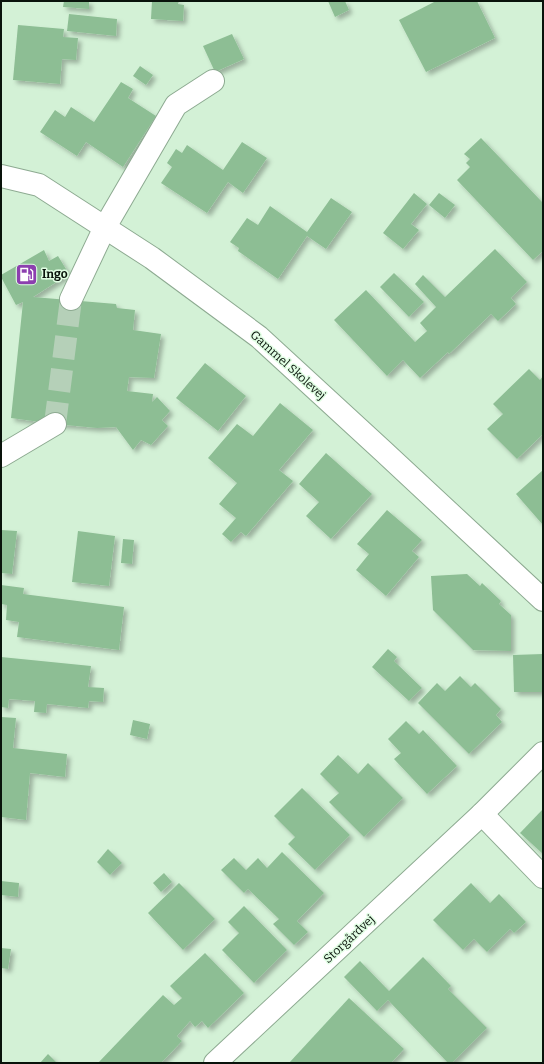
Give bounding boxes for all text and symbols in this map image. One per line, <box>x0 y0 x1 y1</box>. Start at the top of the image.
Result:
fuel station icon: Ingo <box>14 261 40 287</box>
place label: Ingo <box>42 267 68 281</box>
street label: Gammel Skolevej <box>247 327 329 403</box>
street label: Storgårdvej <box>321 912 377 966</box>

